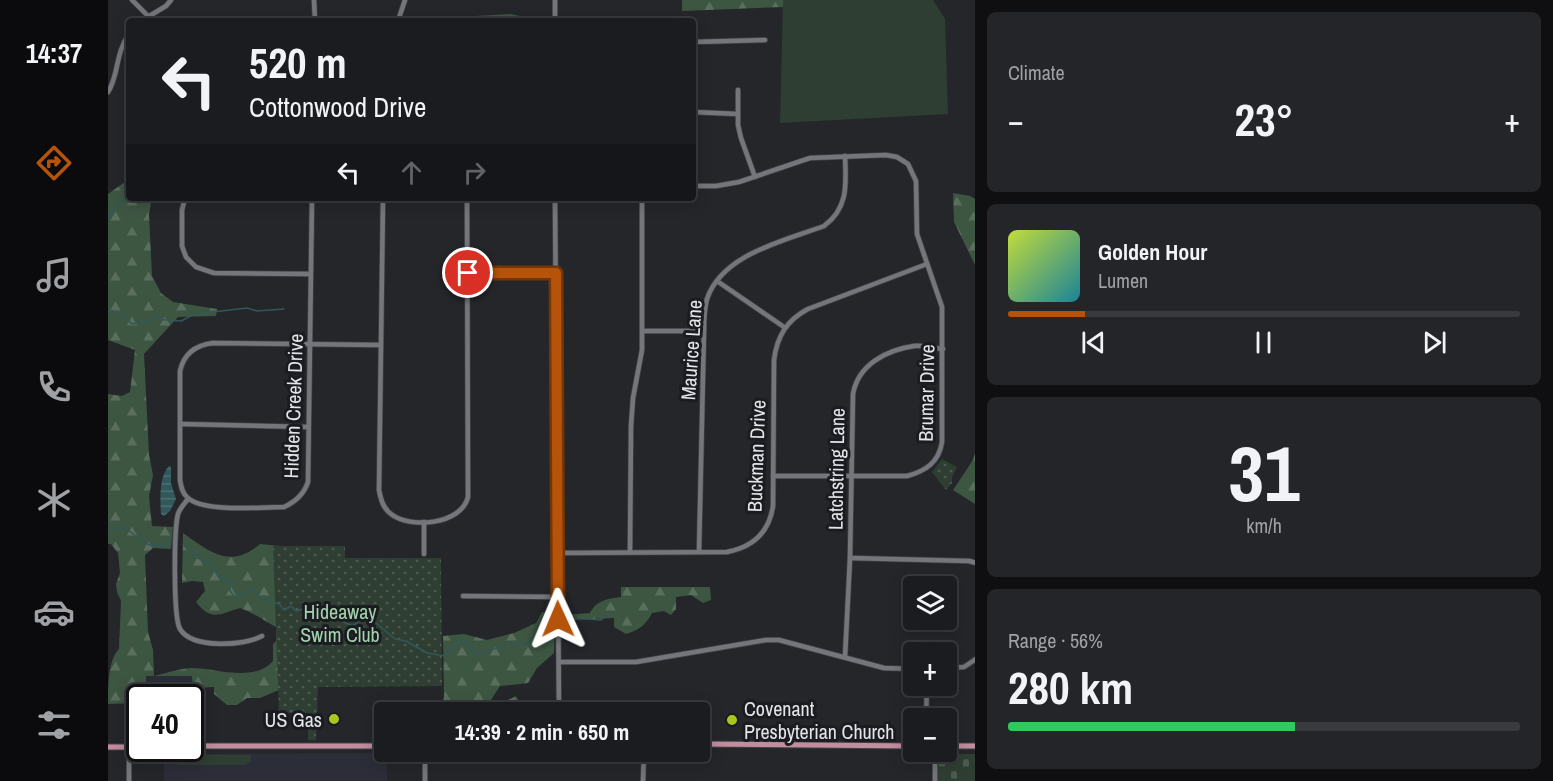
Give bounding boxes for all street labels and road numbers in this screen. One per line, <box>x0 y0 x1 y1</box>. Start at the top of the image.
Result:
street label: Maurice Lane <box>674 299 708 401</box>
street label: Hidden Creek Drive <box>277 333 309 479</box>
street label: Brumar Drive <box>912 344 940 442</box>
street label: Buckman Drive <box>741 400 771 512</box>
street label: Latchstring Lane <box>821 408 851 530</box>

